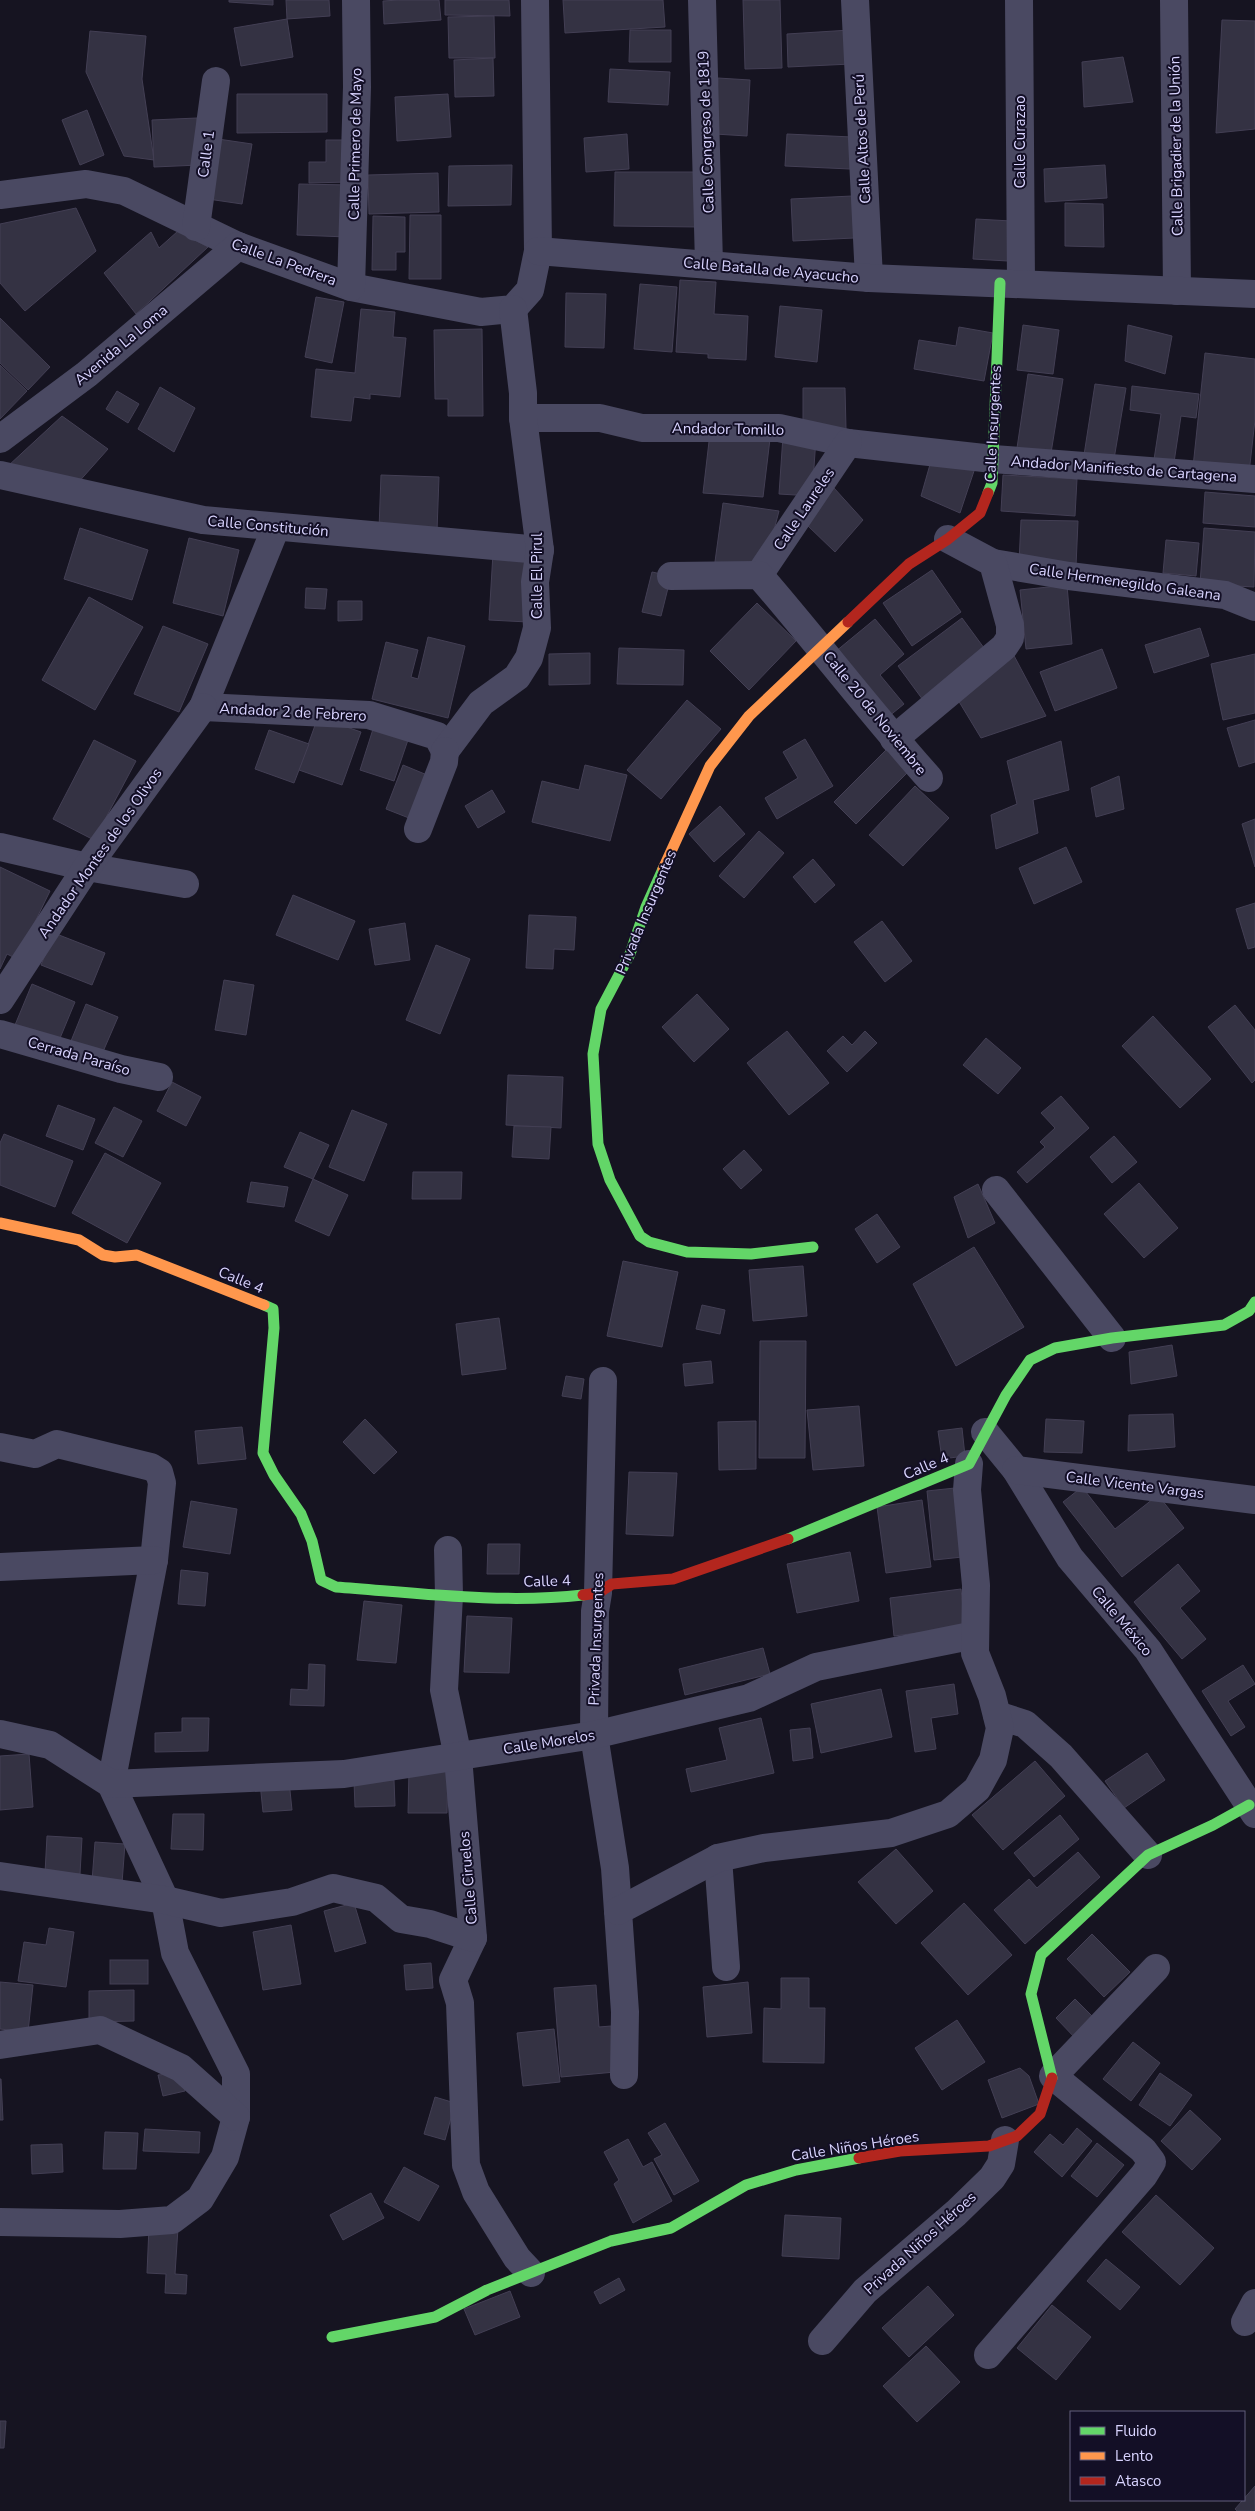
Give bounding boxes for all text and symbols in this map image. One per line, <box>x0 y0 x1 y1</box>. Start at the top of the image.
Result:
street label: Calle Congreso de 1819 <box>693 50 719 214</box>
street label: Calle Brigadier de la Unión <box>1164 56 1188 236</box>
street label: Calle Primero de Mayo <box>344 68 366 220</box>
street label: Calle Altos de Perú <box>849 74 875 204</box>
street label: Calle Curazao <box>1010 95 1030 189</box>
street label: Calle 1 <box>193 129 219 179</box>
street label: Calle La Pedrera <box>229 234 339 290</box>
street label: Calle Batalla de Ayacucho <box>682 252 860 288</box>
street label: Avenida La Loma <box>70 300 172 390</box>
street label: Calle Insurgentes <box>980 365 1006 483</box>
street label: Andador Tomillo <box>672 418 784 440</box>
street label: Andador Manifiesto de Cartagena <box>1010 451 1238 487</box>
street label: Calle Laureles <box>769 464 839 554</box>
street label: Calle Constitución <box>207 511 329 541</box>
street label: Calle El Pirul <box>527 532 547 619</box>
street label: Calle Hermenegildo Galeana <box>1028 559 1222 605</box>
street label: Calle 20 de Noviembre <box>819 647 931 779</box>
street label: Andador 2 de Febrero <box>219 698 367 726</box>
street label: Andador Montes de los Olivos <box>33 764 167 942</box>
street label: Privada Insurgentes <box>611 847 681 977</box>
street label: Cerrada Paraíso <box>25 1032 133 1080</box>
street label: Calle 4 <box>215 1262 267 1298</box>
street label: Calle 4 <box>900 1448 952 1484</box>
street label: Calle Vicente Vargas <box>1065 1467 1205 1503</box>
street label: Calle 4 <box>523 1570 571 1592</box>
street label: Privada Insurgentes <box>584 1572 608 1706</box>
street label: Calle México <box>1087 1582 1157 1660</box>
street label: Calle Morelos <box>502 1725 596 1759</box>
street label: Calle Ciruelos <box>454 1830 482 1926</box>
street label: Calle Niños Héroes <box>790 2126 920 2166</box>
street label: Privada Niños Héroes <box>859 2187 981 2299</box>
legend <box>1070 2411 1245 2501</box>
text: Fluido <box>1115 2421 1157 2441</box>
text: Lento <box>1115 2446 1153 2466</box>
text: Atasco <box>1115 2471 1161 2491</box>

